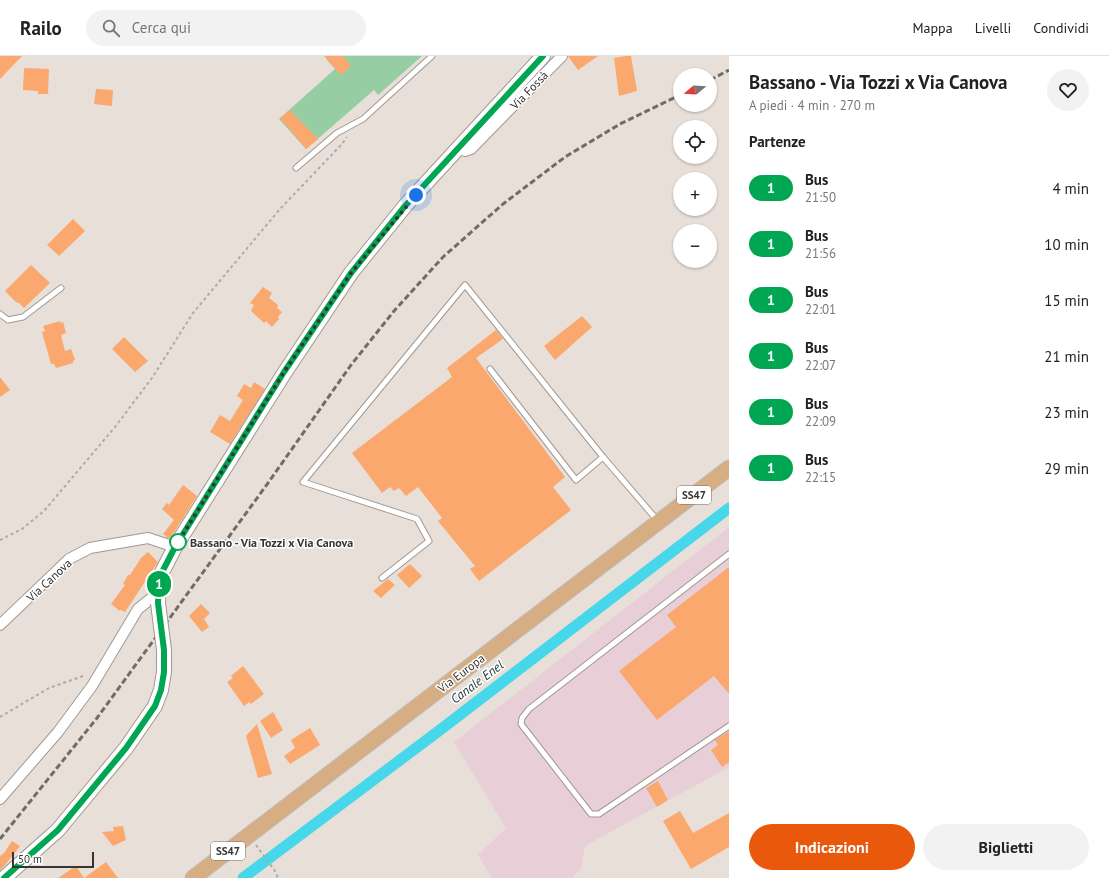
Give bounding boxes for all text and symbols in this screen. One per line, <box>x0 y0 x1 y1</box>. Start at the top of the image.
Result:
search box <box>86 10 366 46</box>
text: Railo <box>20 16 62 40</box>
icon: search <box>100 17 122 39</box>
text: Cerca qui <box>132 18 191 37</box>
text: Mappa <box>913 19 953 37</box>
text: Livelli <box>975 19 1011 37</box>
text: Condividi <box>1033 19 1089 37</box>
street label: Via Fossà <box>506 68 551 113</box>
north arrow <box>673 68 717 112</box>
map controls <box>673 68 717 268</box>
button: heart <box>1047 69 1089 111</box>
text: Bassano - Via Tozzi x Via Canova <box>749 70 1008 94</box>
text: A piedi · 4 min · 270 m <box>749 97 875 114</box>
button: locate <box>673 120 717 164</box>
text: Partenze <box>749 132 806 151</box>
text: Bus <box>805 170 828 189</box>
button: + <box>673 172 717 216</box>
text: 1 <box>767 179 775 197</box>
text: 4 min <box>1052 179 1089 198</box>
your location <box>406 185 426 205</box>
text: 21:50 <box>805 189 836 206</box>
button: − <box>673 224 717 268</box>
text: Bus <box>805 226 828 245</box>
text: 1 <box>767 235 775 253</box>
text: 10 min <box>1044 235 1089 254</box>
text: 21:56 <box>805 245 836 262</box>
text: Bus <box>805 282 828 301</box>
text: 1 <box>767 291 775 309</box>
text: 15 min <box>1044 291 1089 310</box>
text: 22:01 <box>805 301 836 318</box>
text: Bus <box>805 338 828 357</box>
text: 1 <box>767 347 775 365</box>
text: 21 min <box>1044 347 1089 366</box>
text: 22:07 <box>805 357 836 374</box>
text: Bus <box>805 394 828 413</box>
text: 1 <box>767 403 775 421</box>
text: 23 min <box>1044 403 1089 422</box>
text: 22:09 <box>805 413 836 430</box>
text: Bus <box>805 450 828 469</box>
text: 1 <box>767 459 775 477</box>
text: 29 min <box>1044 459 1089 478</box>
text: 22:15 <box>805 469 836 486</box>
road number: SS47 <box>677 486 711 504</box>
marker: Bassano - Via Tozzi x Via Canova <box>169 533 187 551</box>
place label: Bassano - Via Tozzi x Via Canova <box>190 535 353 550</box>
street label: Via Canova <box>23 555 75 605</box>
line badge: 1 <box>146 571 172 597</box>
text: 1 <box>155 575 163 593</box>
street label: Via Europa <box>434 650 488 696</box>
water label: Canale Enel <box>447 656 507 707</box>
button: Indicazioni <box>749 824 915 870</box>
button: Biglietti <box>923 824 1089 870</box>
road number: SS47 <box>211 842 245 860</box>
scale bar <box>12 850 94 869</box>
text: 50 m <box>18 852 42 866</box>

